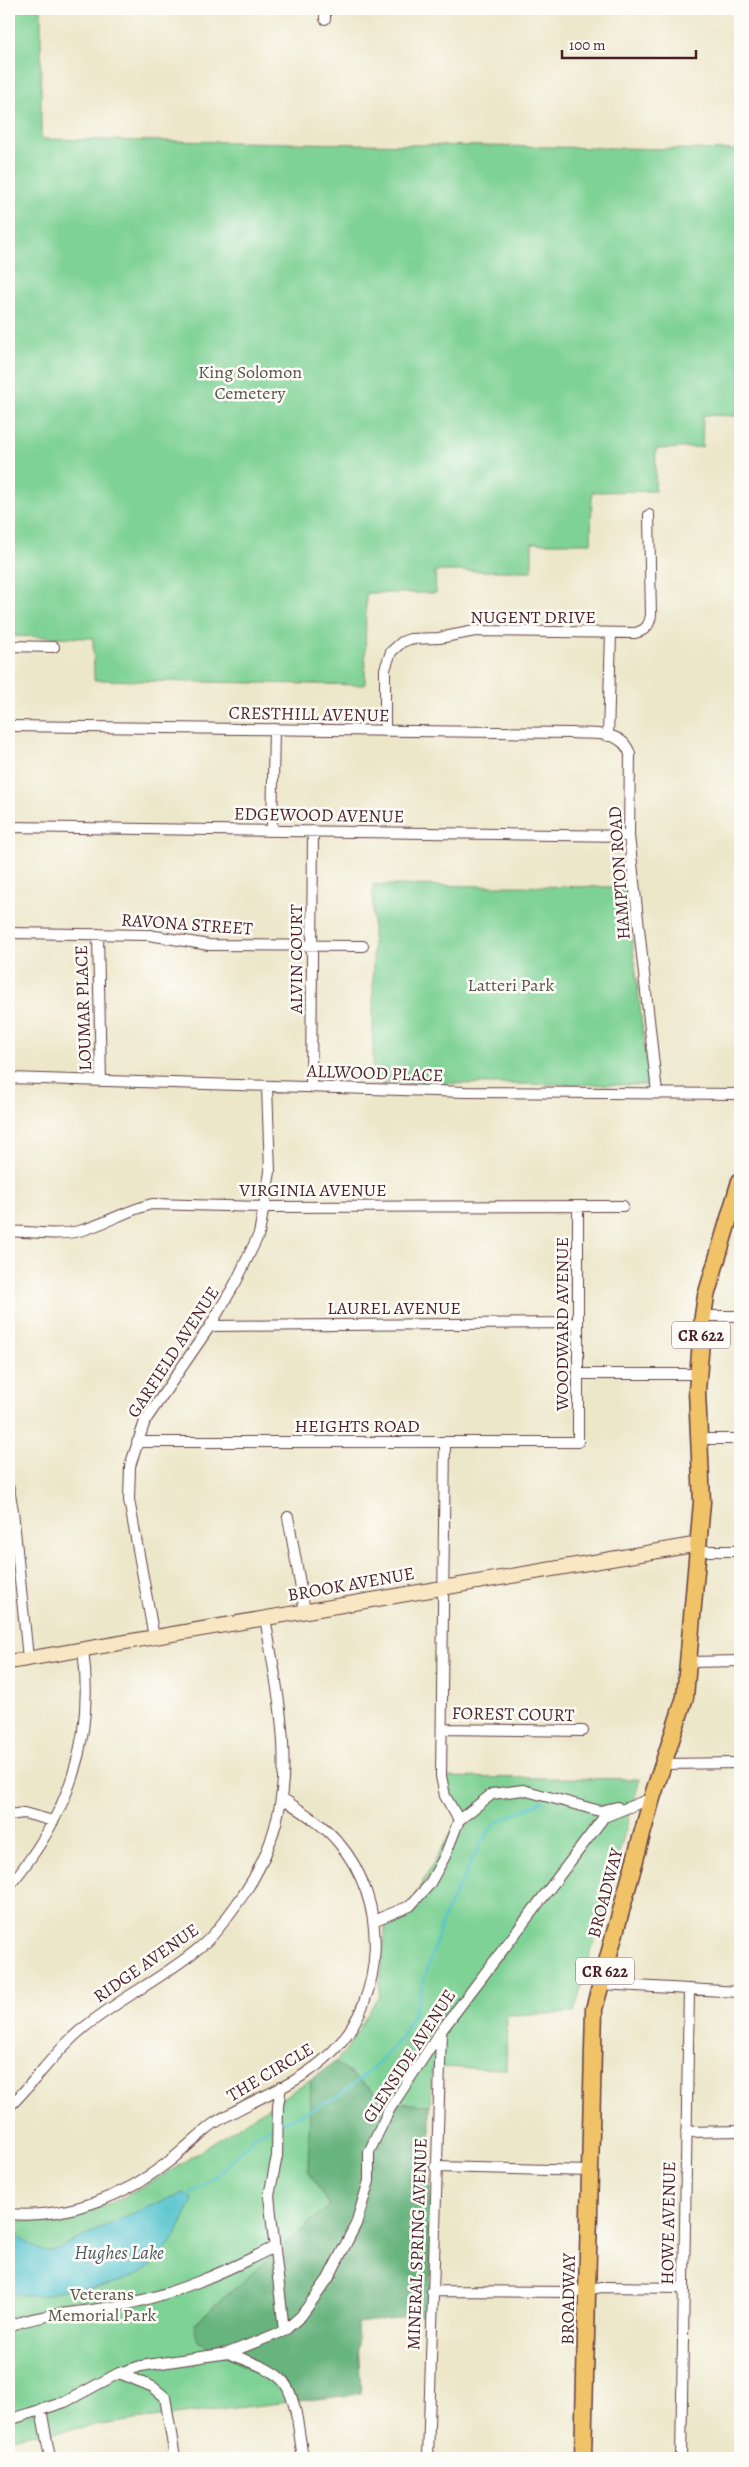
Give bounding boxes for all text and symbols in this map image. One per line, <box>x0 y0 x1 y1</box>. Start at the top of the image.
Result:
scale bar <box>562 28 695 60</box>
text: 100 m <box>569 35 606 55</box>
park label: King Solomon Cemetery <box>198 360 302 405</box>
street label: NUGENT DRIVE <box>470 605 596 629</box>
street label: CRESTHILL AVENUE <box>228 701 390 727</box>
street label: EDGEWOOD AVENUE <box>234 802 404 828</box>
street label: HAMPTON ROAD <box>602 805 636 941</box>
street label: ALVIN COURT <box>284 904 308 1015</box>
street label: RAVONA STREET <box>120 907 254 941</box>
street label: LOUMAR PLACE <box>69 945 97 1071</box>
park label: Latteri Park <box>468 973 554 997</box>
street label: ALLWOOD PLACE <box>305 1059 444 1087</box>
street label: VIRGINIA AVENUE <box>238 1178 387 1202</box>
street label: WOODWARD AVENUE <box>550 1237 574 1412</box>
street label: GARFIELD AVENUE <box>122 1282 224 1422</box>
street label: LAUREL AVENUE <box>327 1296 461 1320</box>
road number: CR 622 <box>672 1322 730 1348</box>
street label: HEIGHTS ROAD <box>294 1414 420 1438</box>
street label: BROOK AVENUE <box>286 1561 416 1607</box>
street label: FOREST COURT <box>451 1701 575 1727</box>
street label: BROADWAY <box>582 1844 629 1941</box>
street label: RIDGE AVENUE <box>89 1918 203 2008</box>
road number: CR 622 <box>576 1958 634 1984</box>
street label: GLENSIDE AVENUE <box>357 1985 461 2127</box>
street label: THE CIRCLE <box>222 2037 318 2107</box>
street label: MINERAL SPRING AVENUE <box>401 2138 433 2350</box>
street label: HOWE AVENUE <box>655 2161 681 2285</box>
water label: Hughes Lake <box>74 2240 164 2266</box>
street label: BROADWAY <box>555 2252 581 2345</box>
park label: Veterans Memorial Park <box>48 2282 157 2327</box>

